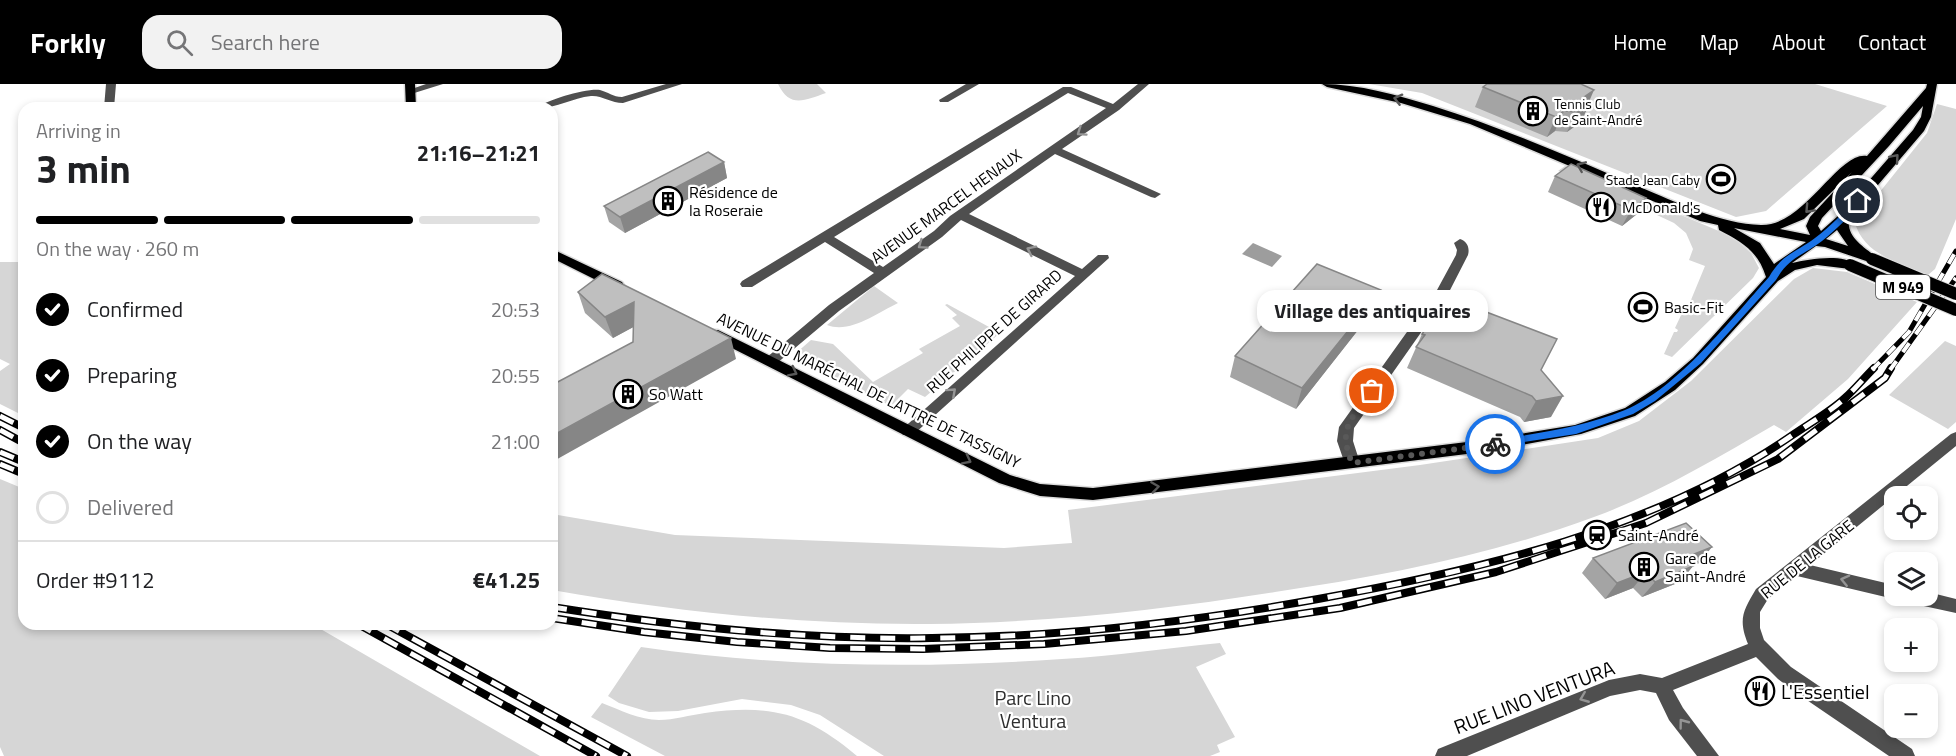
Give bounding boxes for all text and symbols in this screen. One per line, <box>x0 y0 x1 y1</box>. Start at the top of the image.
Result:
search box <box>142 15 562 69</box>
text: Forkly <box>30 21 106 64</box>
text: Search here <box>211 25 320 59</box>
icon: search <box>163 26 196 59</box>
text: Home <box>1613 26 1667 58</box>
text: Map <box>1700 26 1739 58</box>
text: About <box>1772 26 1825 58</box>
text: Contact <box>1858 26 1926 58</box>
one-way arrow <box>1393 93 1403 106</box>
place label: Tennis Club de Saint-André <box>1554 93 1642 130</box>
building icon: Tennis Club de Saint-André <box>1517 95 1549 127</box>
text: Arriving in <box>36 115 121 146</box>
one-way arrow <box>1076 125 1087 136</box>
text: 21:16–21:21 <box>417 136 540 170</box>
text: 3 min <box>36 139 131 198</box>
street label: AVENUE MARCEL HENAUX <box>866 143 1026 269</box>
one-way arrow <box>1888 154 1899 165</box>
one-way arrow <box>1576 161 1587 173</box>
sports icon: Stade Jean Caby <box>1705 163 1737 195</box>
place label: Stade Jean Caby <box>1606 169 1700 190</box>
pin <box>1832 175 1883 226</box>
place label: Résidence de la Roseraie <box>689 180 778 222</box>
icon: home <box>1841 184 1874 217</box>
building icon: Résidence de la Roseraie <box>652 185 684 217</box>
restaurant icon: McDonald's <box>1585 191 1617 223</box>
place label: McDonald's <box>1622 195 1701 219</box>
one-way arrow <box>1805 202 1816 213</box>
text: On the way · 260 m <box>36 233 199 264</box>
one-way arrow <box>918 238 929 249</box>
one-way arrow <box>1026 245 1037 257</box>
street label: RUE PHILIPPE DE GIRARD <box>921 263 1067 399</box>
road number: M 949 <box>1876 275 1930 299</box>
callout: Village des antiquaires <box>1256 289 1488 331</box>
sports icon: Basic-Fit <box>1627 291 1659 323</box>
text: Confirmed <box>87 292 183 326</box>
icon: check <box>36 293 69 326</box>
text: 20:53 <box>491 294 540 325</box>
text: Village des antiquaires <box>1274 295 1471 326</box>
place label: Basic-Fit <box>1664 295 1724 319</box>
street label: AVENUE DU MARÉCHAL DE LATTRE DE TASSIGNY <box>713 306 1025 474</box>
text: Preparing <box>87 358 177 392</box>
icon: check <box>36 359 69 392</box>
text: 20:55 <box>491 360 540 391</box>
one-way arrow <box>786 365 797 377</box>
pin <box>1346 365 1397 416</box>
icon: bag <box>1355 374 1388 407</box>
building icon: So Watt <box>612 378 644 410</box>
place label: So Watt <box>649 382 703 406</box>
one-way arrow <box>945 388 956 399</box>
courier <box>1465 414 1525 474</box>
text: On the way <box>87 424 192 458</box>
icon: check <box>36 425 69 458</box>
text: 21:00 <box>491 426 540 457</box>
icon: bike <box>1479 428 1512 461</box>
one-way arrow <box>960 453 971 464</box>
one-way arrow <box>1150 482 1160 494</box>
map controls <box>1884 486 1938 738</box>
button: locate <box>1884 486 1938 540</box>
text: Delivered <box>87 490 174 524</box>
street label: RUE DE LA GARE <box>1755 514 1859 604</box>
station icon: Saint-André <box>1581 519 1613 551</box>
place label: Saint-André <box>1618 523 1699 547</box>
place label: Gare de Saint-André <box>1665 546 1746 588</box>
building icon: Gare de Saint-André <box>1628 551 1660 583</box>
button: layers <box>1884 552 1938 606</box>
text: Order #9112 <box>36 563 155 597</box>
text: €41.25 <box>473 563 540 597</box>
one-way arrow <box>1840 575 1850 588</box>
button: + <box>1884 618 1938 672</box>
street label: RUE LINO VENTURA <box>1449 652 1619 742</box>
restaurant icon: L'Essentiel <box>1744 675 1776 707</box>
place label: L'Essentiel <box>1781 676 1870 707</box>
park label: Parc Lino Ventura <box>995 682 1071 736</box>
button: − <box>1884 684 1938 738</box>
one-way arrow <box>1579 691 1590 703</box>
one-way arrow <box>1679 719 1690 730</box>

